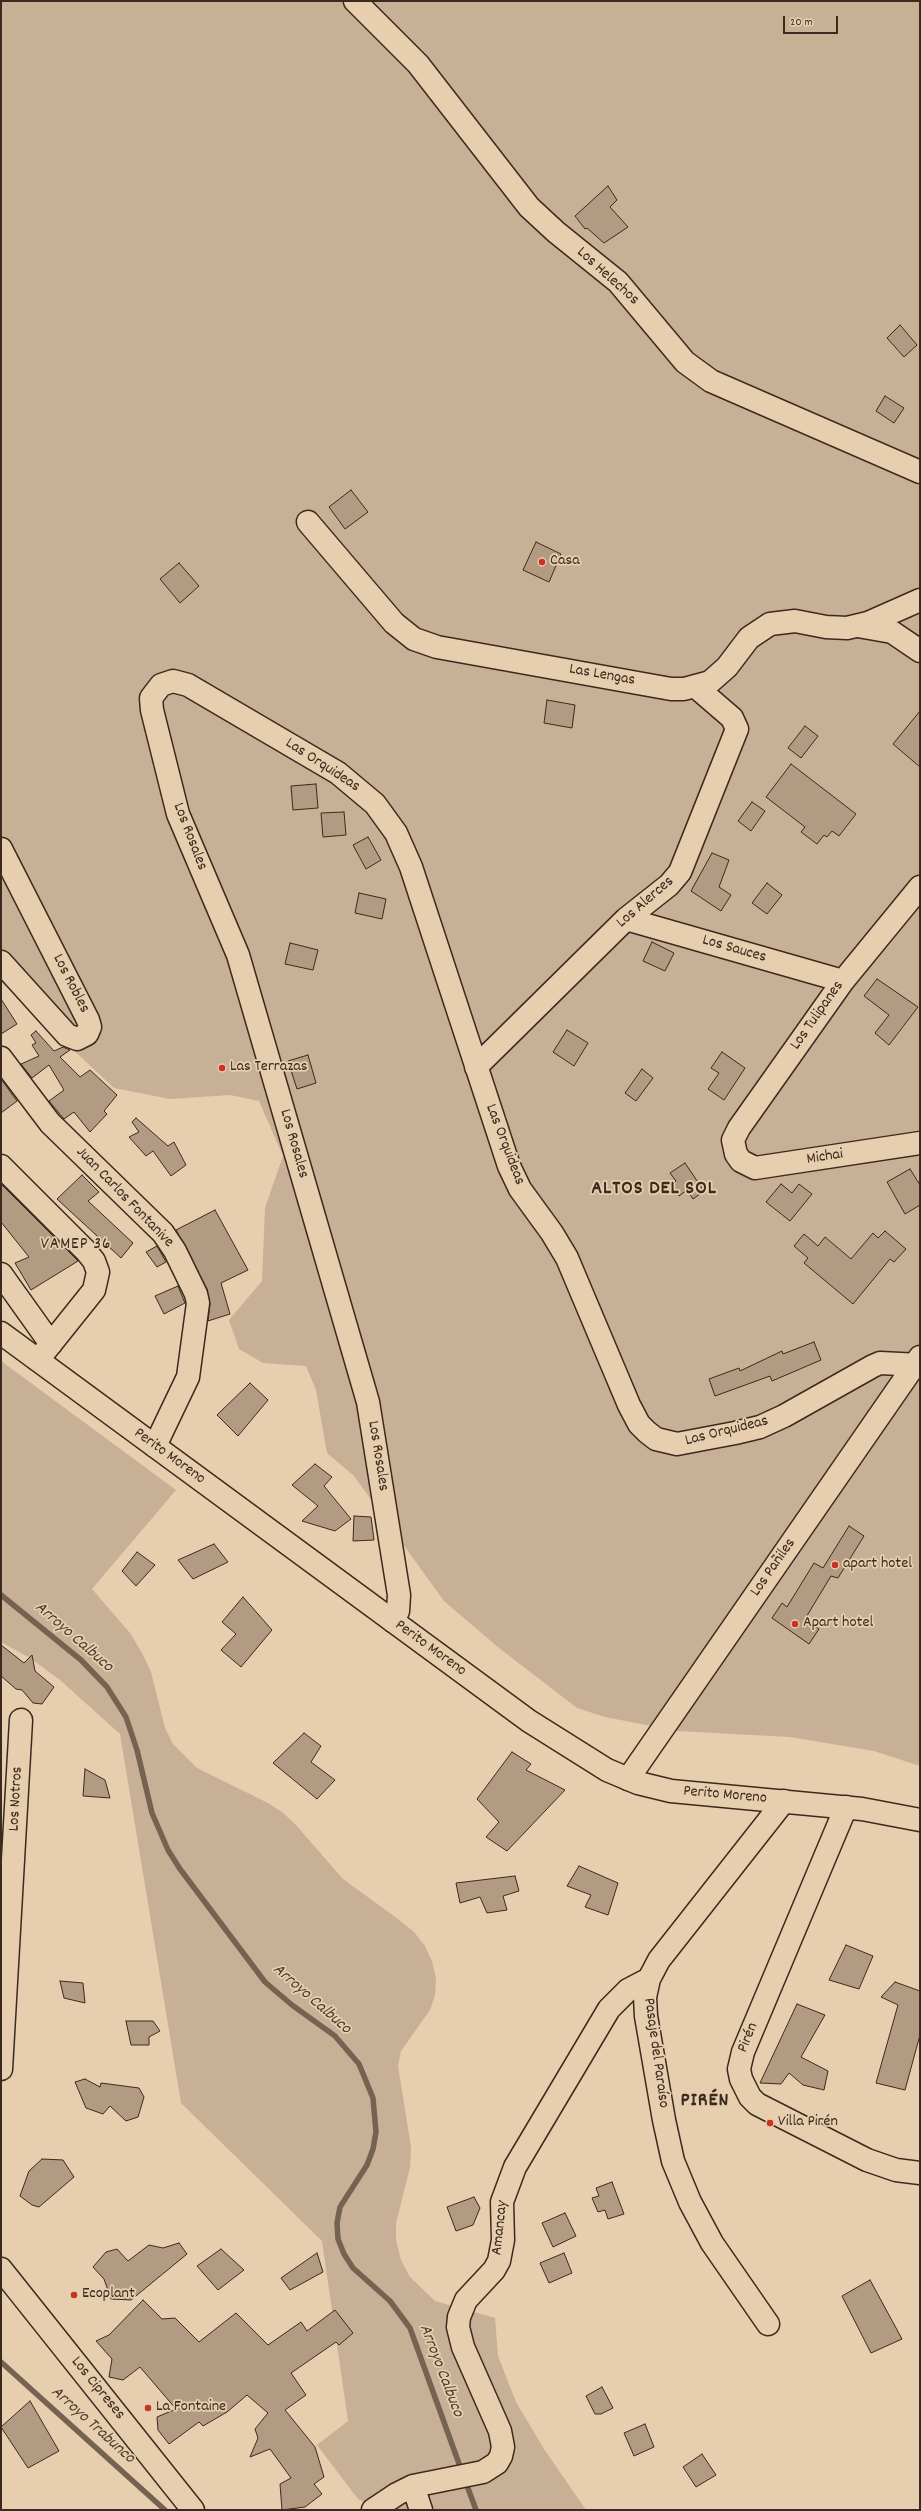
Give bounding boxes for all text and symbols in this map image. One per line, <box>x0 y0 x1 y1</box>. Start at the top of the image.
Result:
scale bar <box>785 8 840 34</box>
text: 20 m <box>790 14 813 31</box>
street label: Los Helechos <box>572 244 642 310</box>
place label: Casa <box>550 552 580 572</box>
marker: Casa <box>537 557 547 567</box>
street label: Las Lengas <box>568 661 636 691</box>
street label: Las Orquideas <box>281 735 363 797</box>
street label: Los Rosales <box>167 801 211 873</box>
street label: Los Alerces <box>613 873 679 933</box>
street label: Los Sauces <box>700 932 768 968</box>
street label: Los Robles <box>47 951 93 1017</box>
street label: Los Tulipanes <box>787 978 849 1054</box>
place label: Las Terrazas <box>230 1058 308 1078</box>
marker: Las Terrazas <box>217 1063 227 1073</box>
street label: Las Orquideas <box>480 1102 528 1188</box>
street label: Los Rosales <box>274 1107 312 1181</box>
street label: Juan Carlos Fontanive <box>71 1143 177 1253</box>
street label: Michai <box>805 1146 845 1170</box>
district label: ALTOS DEL SOL <box>591 1178 717 1202</box>
district label: VAMEP 36 <box>41 1236 111 1256</box>
street label: Las Orquideas <box>683 1412 771 1452</box>
street label: Los Rosales <box>362 1420 392 1492</box>
street label: Perito Moreno <box>129 1425 209 1489</box>
street label: Los Pañiles <box>747 1535 801 1601</box>
place label: apart hotel <box>843 1555 912 1575</box>
marker: apart hotel <box>830 1560 840 1570</box>
water label: Arroyo Calbuco <box>30 1598 116 1678</box>
place label: Apart hotel <box>803 1614 873 1634</box>
street label: Perito Moreno <box>390 1617 470 1681</box>
marker: Apart hotel <box>790 1619 800 1629</box>
street label: Los Notros <box>6 1766 28 1832</box>
street label: Perito Moreno <box>682 1783 768 1809</box>
water label: Arroyo Calbuco <box>268 1960 354 2040</box>
street label: Pasaje del Paraíso <box>638 1997 672 2109</box>
street label: Pirén <box>734 2020 764 2056</box>
district label: PIRÉN <box>681 2090 729 2114</box>
place label: Villa Pirén <box>778 2113 838 2133</box>
marker: Villa Pirén <box>765 2118 775 2128</box>
street label: Amancay <box>489 2200 513 2256</box>
place label: Ecoplant <box>82 2285 135 2305</box>
marker: Ecoplant <box>69 2290 79 2300</box>
water label: Arroyo Calbuco <box>413 2322 467 2420</box>
street label: Los Cipreses <box>66 2354 128 2424</box>
water label: Arroyo Trabunco <box>46 2383 138 2469</box>
place label: La Fontaine <box>156 2398 226 2418</box>
marker: La Fontaine <box>143 2403 153 2413</box>

